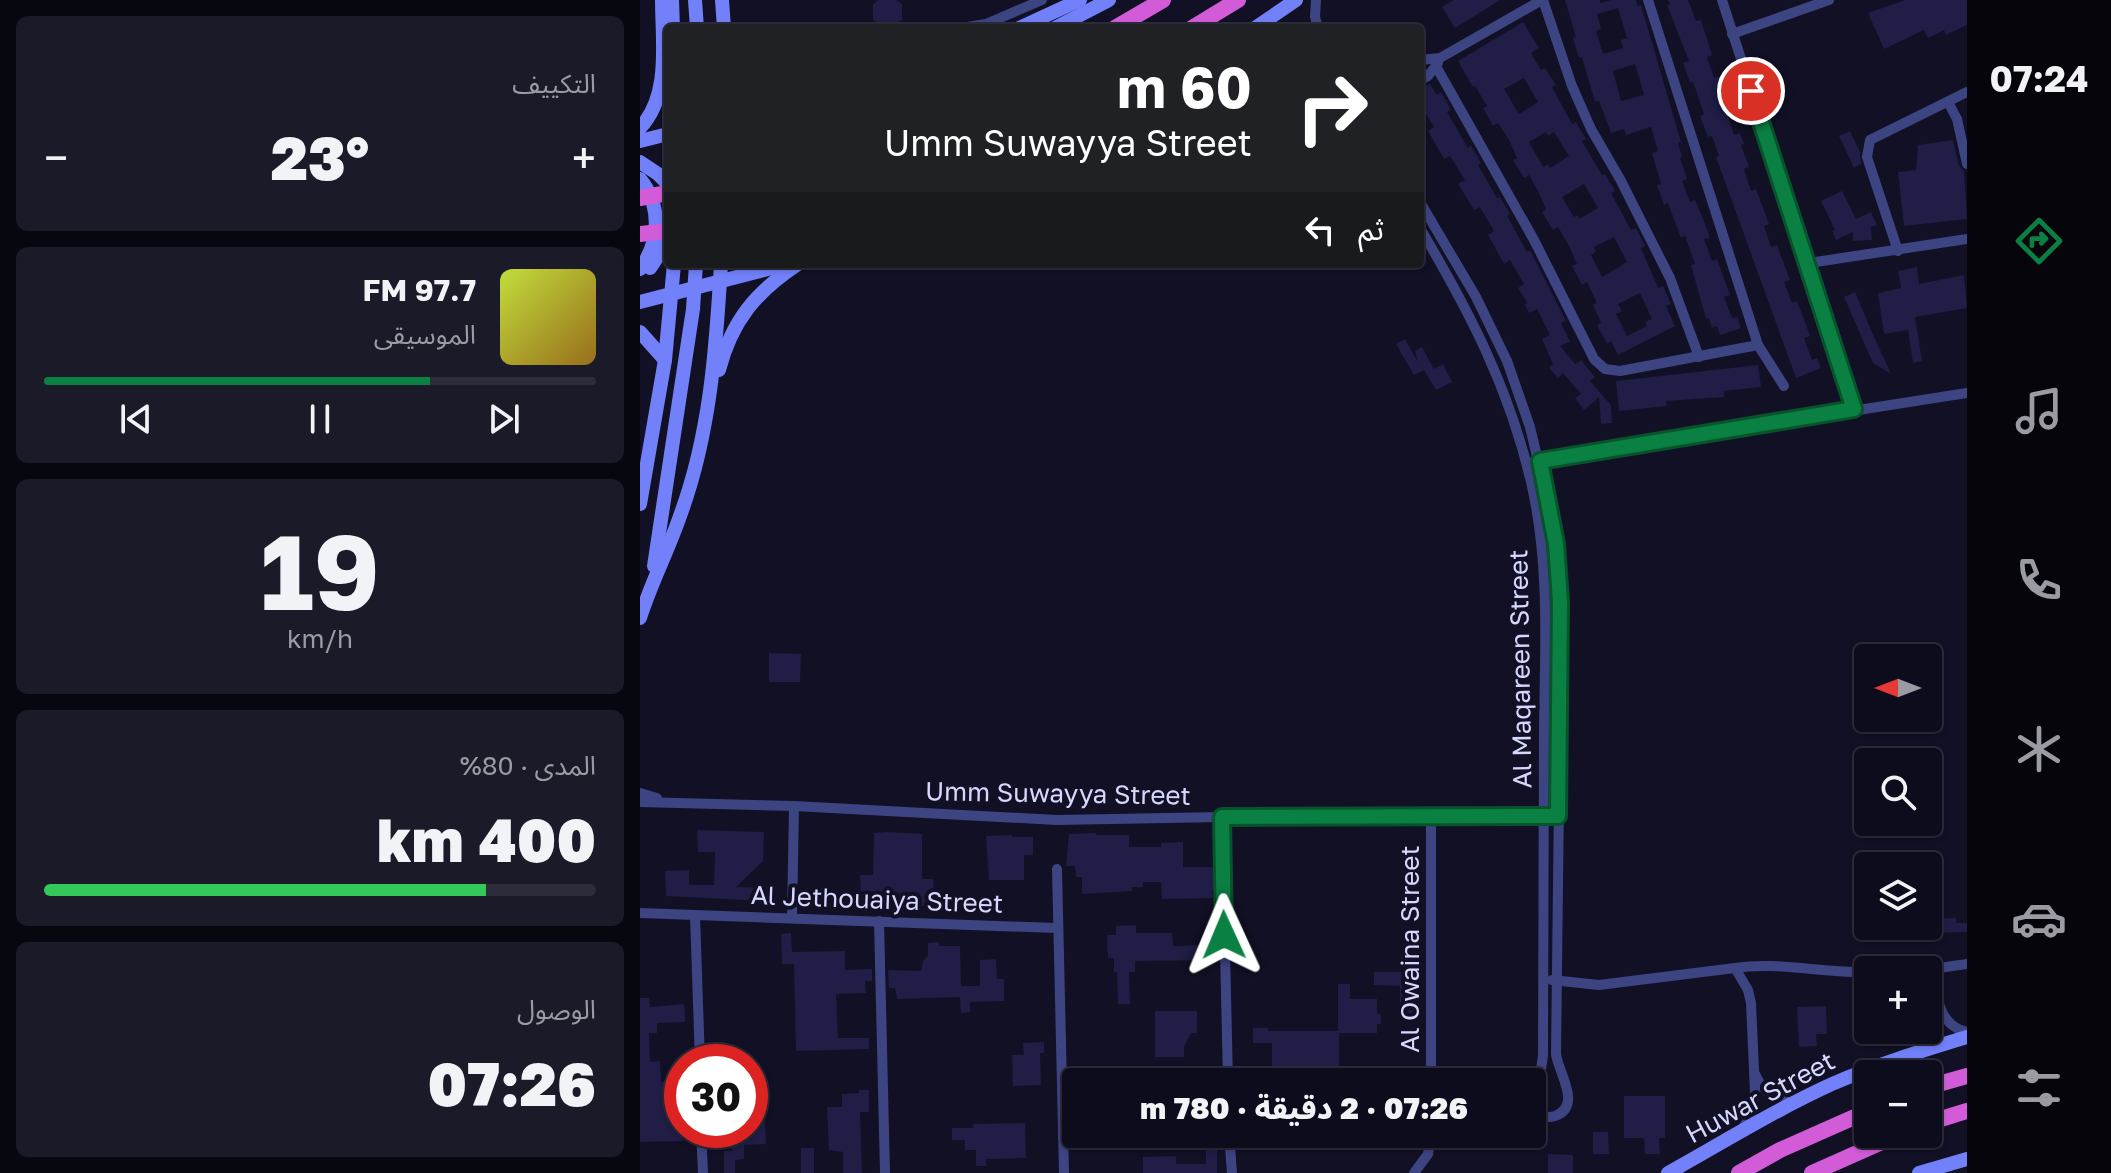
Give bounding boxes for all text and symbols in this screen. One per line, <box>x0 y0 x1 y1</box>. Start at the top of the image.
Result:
text: 60 m <box>1117 53 1252 120</box>
icon: right <box>1280 56 1384 160</box>
pin <box>1717 57 1785 125</box>
text: 07:24 <box>1990 57 2089 100</box>
text: التكييف <box>512 68 596 99</box>
icon: arrive <box>1729 69 1773 113</box>
text: 23° <box>271 121 369 193</box>
text: Umm Suwayya Street <box>884 121 1252 164</box>
text: − <box>44 131 68 184</box>
text: + <box>572 131 596 184</box>
icon: left <box>1298 208 1342 252</box>
text: ثم <box>1358 211 1384 247</box>
icon: directions <box>2011 213 2067 269</box>
text: 97.7 FM <box>363 272 476 308</box>
text: الموسيقى <box>374 319 476 350</box>
icon: music <box>2011 383 2067 439</box>
icon: previous <box>114 397 158 441</box>
icon: pause <box>298 397 342 441</box>
icon: next <box>482 397 526 441</box>
text: 19 <box>260 508 380 633</box>
street label: Al Maqareen Street <box>1502 549 1538 789</box>
icon: phone <box>2011 552 2067 608</box>
text: km/h <box>287 623 353 654</box>
north arrow <box>1854 644 1942 732</box>
map controls <box>1854 644 1942 1148</box>
icon: climate <box>2011 721 2067 777</box>
button: search <box>1854 748 1942 836</box>
text: المدى · 80% <box>460 750 596 781</box>
street label: Umm Suwayya Street <box>925 775 1191 811</box>
text: 400 km <box>377 803 596 875</box>
street label: Al Owaina Street <box>1394 845 1425 1053</box>
button: layers <box>1854 852 1942 940</box>
street label: Al Jethouaiya Street <box>750 879 1004 919</box>
icon: car <box>2011 891 2067 947</box>
position arrow <box>1182 893 1266 977</box>
button: + <box>1854 956 1942 1044</box>
text: الوصول <box>517 994 596 1025</box>
speed limit sign: 30 <box>664 1044 768 1148</box>
street label: Huwar Street <box>1680 1045 1840 1149</box>
text: 07:26 <box>428 1047 596 1119</box>
button: − <box>1854 1060 1942 1148</box>
icon: filters <box>2011 1060 2067 1116</box>
text: 07:26 · 2 دقيقة · 780 m <box>1140 1090 1468 1126</box>

